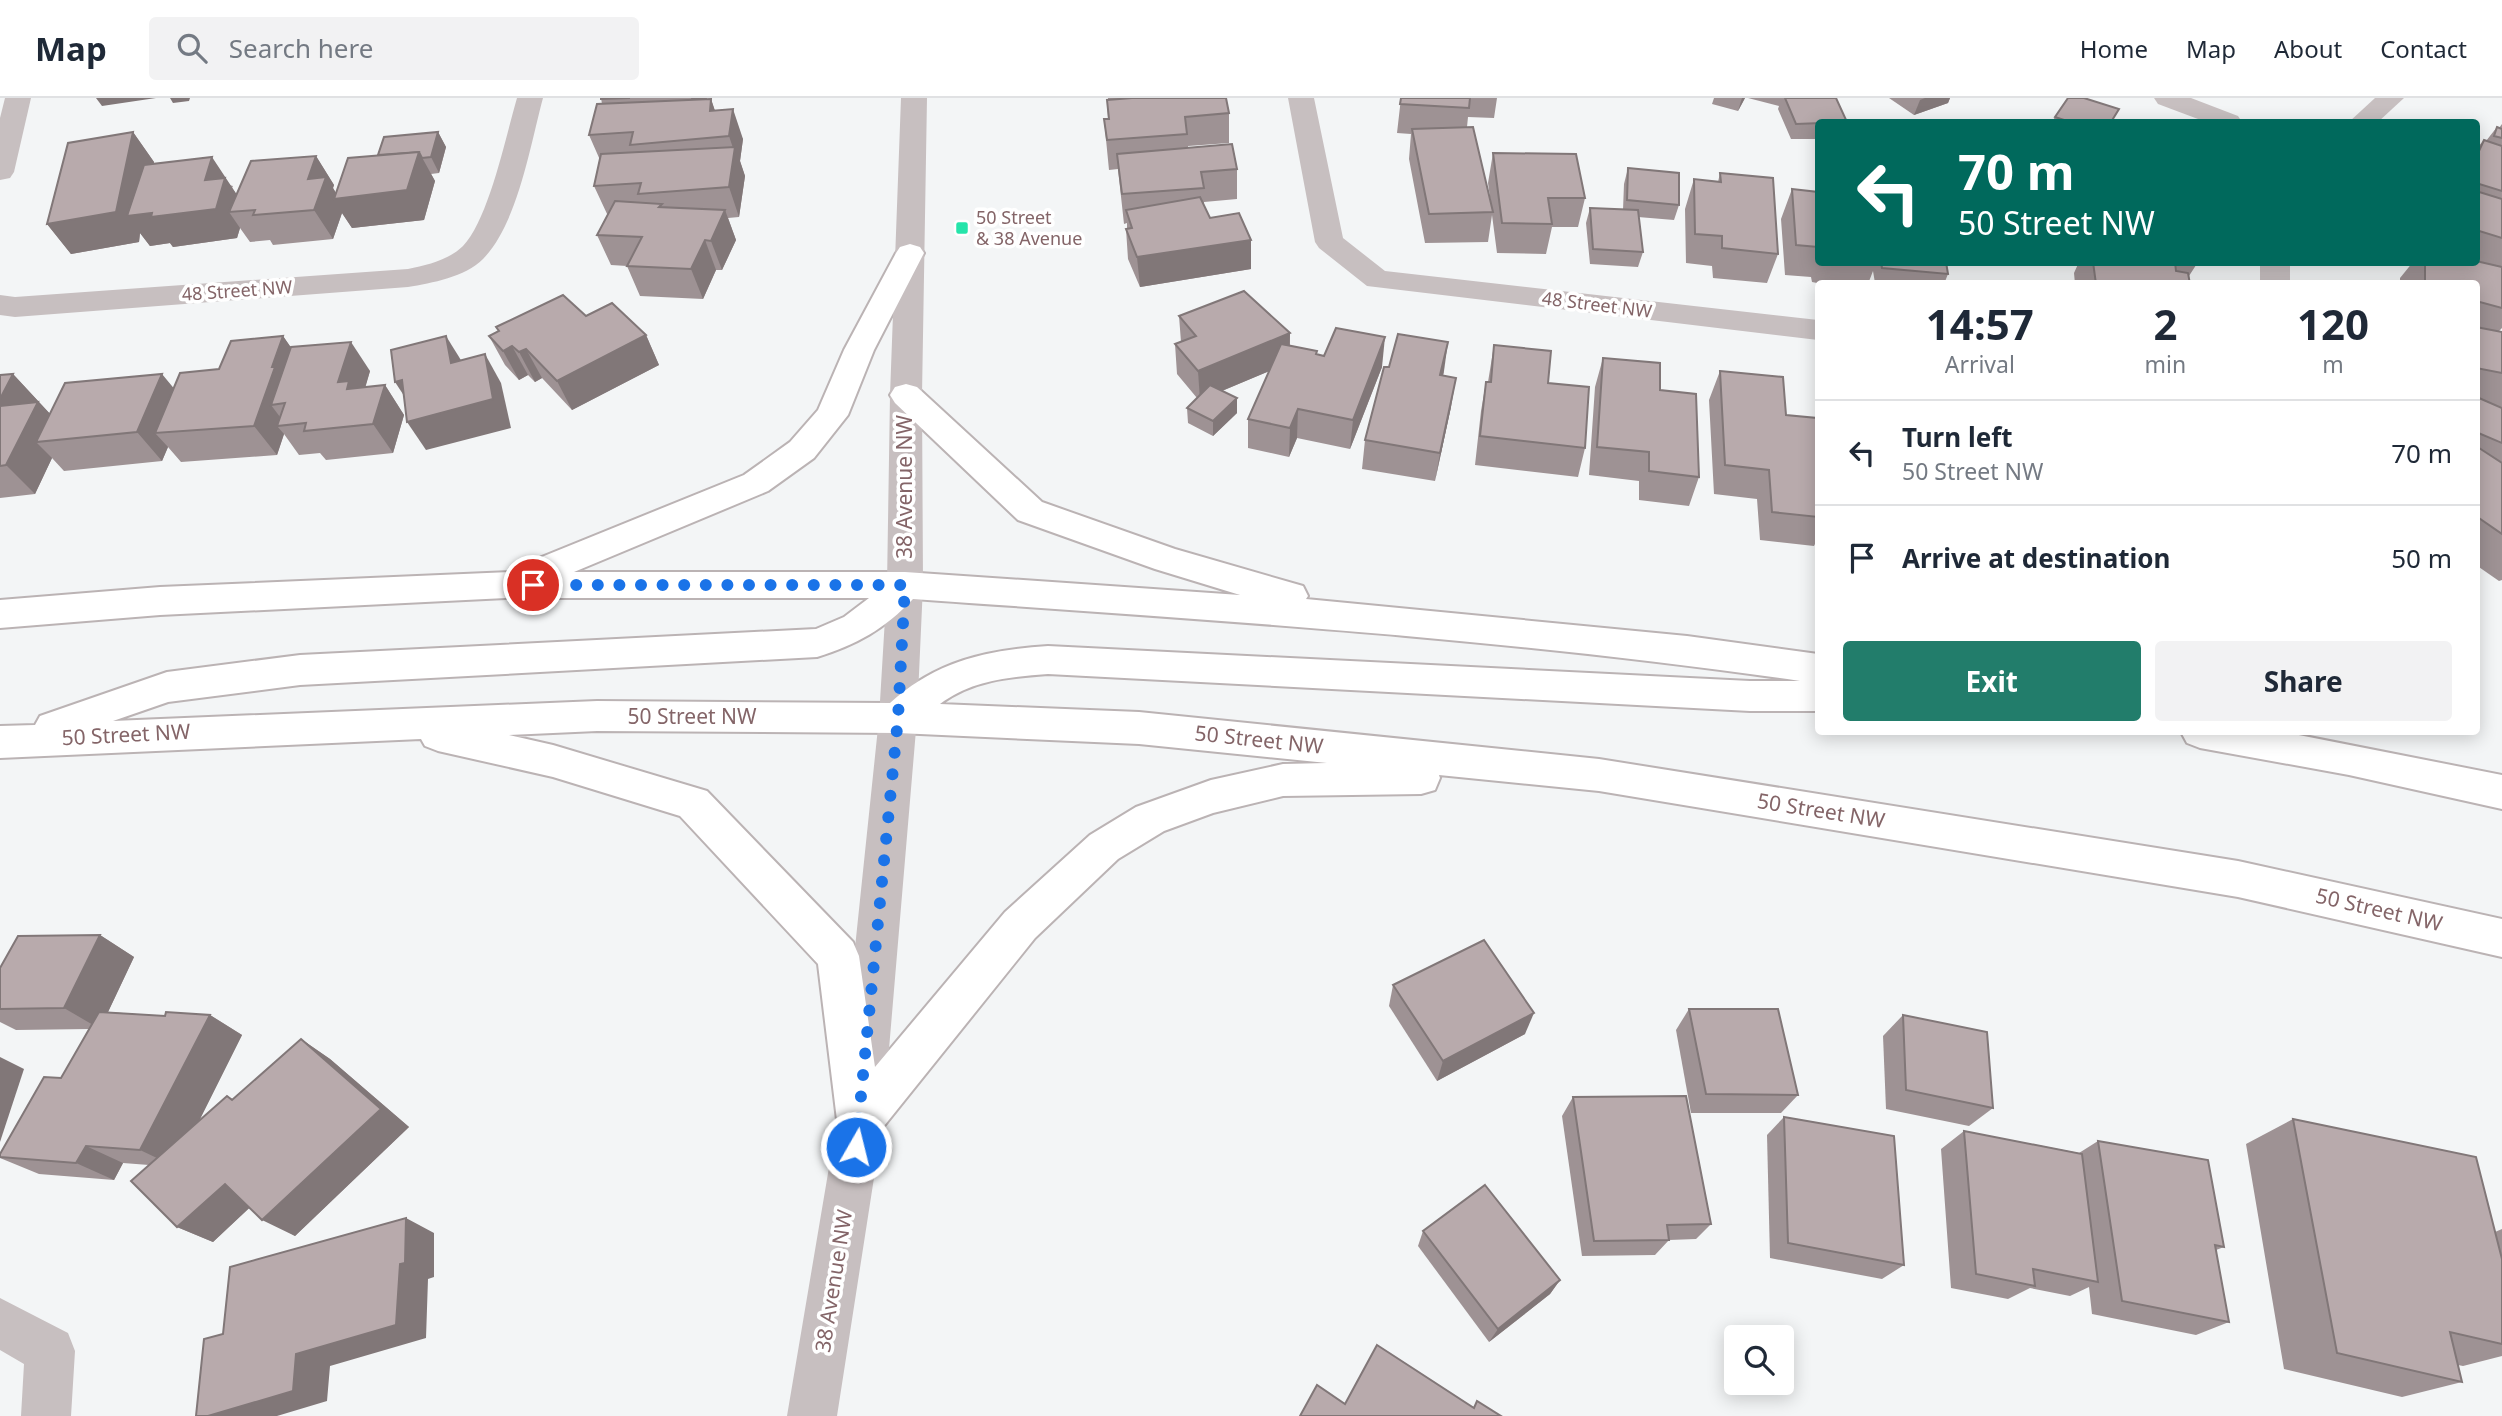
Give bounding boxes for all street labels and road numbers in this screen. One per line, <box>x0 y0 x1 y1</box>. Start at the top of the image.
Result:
street label: 48 Street NW <box>181 274 293 306</box>
street label: 48 Street NW <box>1541 285 1654 323</box>
street label: 38 Avenue NW <box>890 414 918 559</box>
street label: 50 Street NW <box>627 702 757 730</box>
street label: 50 Street NW <box>61 717 192 751</box>
street label: 50 Street NW <box>1193 718 1325 760</box>
street label: 50 Street NW <box>1755 786 1888 834</box>
street label: 50 Street NW <box>2313 881 2446 937</box>
street label: 38 Avenue NW <box>808 1207 858 1354</box>

